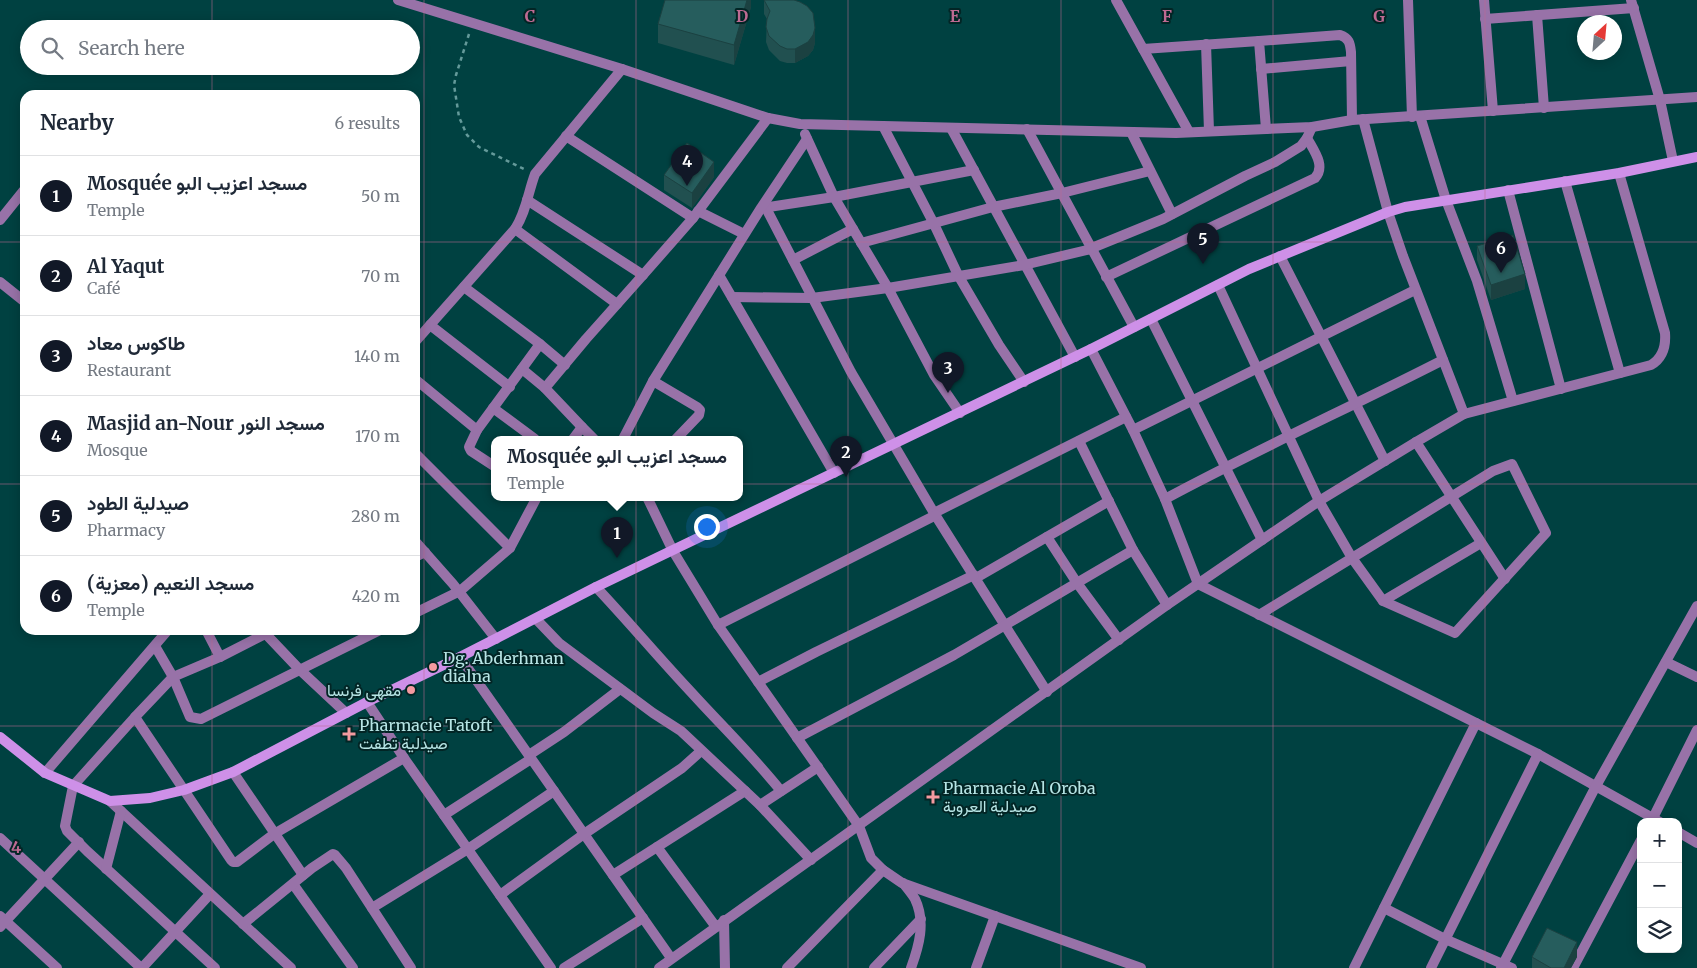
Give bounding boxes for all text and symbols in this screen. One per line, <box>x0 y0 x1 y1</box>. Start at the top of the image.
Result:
text: C <box>525 6 535 26</box>
text: D <box>736 6 748 26</box>
text: E <box>950 6 961 26</box>
text: F <box>1162 6 1172 26</box>
text: G <box>1373 6 1385 26</box>
north arrow <box>1577 15 1622 60</box>
search box <box>20 20 420 75</box>
icon: search <box>38 34 66 62</box>
text: Search here <box>78 36 185 60</box>
text: Nearby <box>40 109 114 136</box>
text: 6 results <box>335 113 400 133</box>
pin: 4 <box>671 145 703 186</box>
text: Mosquée مسجد اعزيب البو <box>87 171 307 195</box>
text: 1 <box>52 186 60 206</box>
text: 50 m <box>361 186 400 206</box>
text: Temple <box>87 200 145 220</box>
pin: 5 <box>1187 223 1219 264</box>
pin: 6 <box>1485 232 1517 273</box>
text: Al Yaqut <box>87 254 164 278</box>
text: 2 <box>51 266 61 286</box>
text: 70 m <box>361 266 400 286</box>
text: Café <box>87 278 120 298</box>
text: طاكوس معاد <box>87 331 185 355</box>
text: 3 <box>51 346 61 366</box>
text: 140 m <box>354 346 400 366</box>
pin: 3 <box>932 352 964 393</box>
text: Restaurant <box>87 360 171 380</box>
text: Masjid an-Nour مسجد النور <box>87 411 325 435</box>
text: 4 <box>51 426 61 446</box>
text: 170 m <box>355 426 400 446</box>
popup <box>491 436 743 501</box>
pin: 2 <box>830 436 862 477</box>
text: Mosque <box>87 440 148 460</box>
text: Mosquée مسجد اعزيب البو <box>507 444 727 468</box>
text: Temple <box>507 473 564 493</box>
text: صيدلية الطود <box>87 491 189 515</box>
text: 5 <box>51 506 61 526</box>
text: 280 m <box>351 506 400 526</box>
your location <box>694 514 720 540</box>
pin: 1 <box>601 517 633 558</box>
text: Pharmacy <box>87 520 165 540</box>
text: مسجد النعيم (معزية) <box>87 571 254 595</box>
text: 6 <box>51 586 61 606</box>
text: 420 m <box>352 586 400 606</box>
text: Temple <box>87 600 145 620</box>
place label: Dg. Abderhman dialna <box>443 648 564 686</box>
marker: Dg. Abderhman dialna <box>427 661 439 673</box>
place label: مقهى فرنسا <box>327 680 401 701</box>
marker: مقهى فرنسا <box>405 684 417 696</box>
place label: Pharmacie Tatoft صيدلية تطفت <box>359 715 493 753</box>
marker: Pharmacie Tatoft صيدلية تطفت <box>343 728 355 740</box>
place label: Pharmacie Al Oroba صيدلية العروبة <box>943 778 1096 817</box>
marker: Pharmacie Al Oroba صيدلية العروبة <box>927 791 939 803</box>
map controls <box>1637 818 1682 953</box>
button: + <box>1637 818 1682 863</box>
text: 4 <box>11 837 21 857</box>
button: − <box>1637 863 1682 908</box>
button: layers <box>1637 908 1682 953</box>

